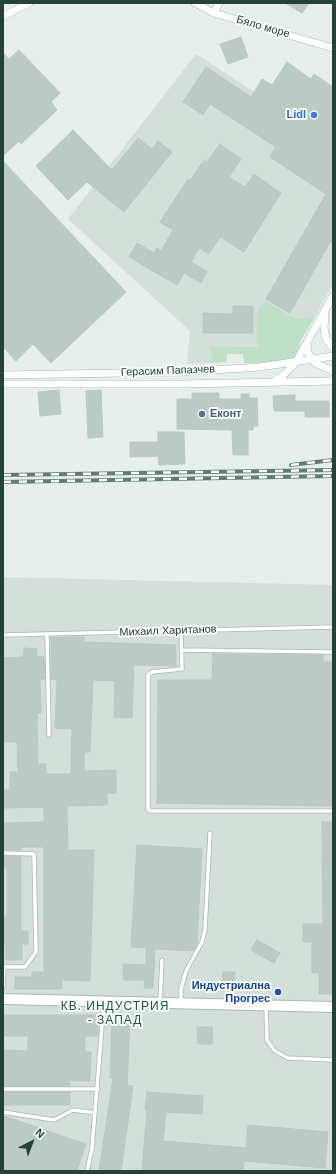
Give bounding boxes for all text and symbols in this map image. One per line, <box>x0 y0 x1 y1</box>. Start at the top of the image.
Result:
street label: Бяло море <box>235 13 291 41</box>
place label: Lidl <box>286 108 306 122</box>
marker: Lidl <box>309 110 319 120</box>
street label: Герасим Папазчев <box>121 363 215 379</box>
place label: Еконт <box>210 407 241 421</box>
marker: Еконт <box>197 409 207 419</box>
street label: Михаил Хаританов <box>119 623 217 639</box>
place label: Индустриална Прогрес <box>192 979 270 1005</box>
marker: Индустриална Прогрес <box>273 987 283 997</box>
district label: КВ. ИНДУСТРИЯ - ЗАПАД <box>61 1000 169 1028</box>
north arrow <box>12 1122 52 1162</box>
text: N <box>33 1126 47 1140</box>

